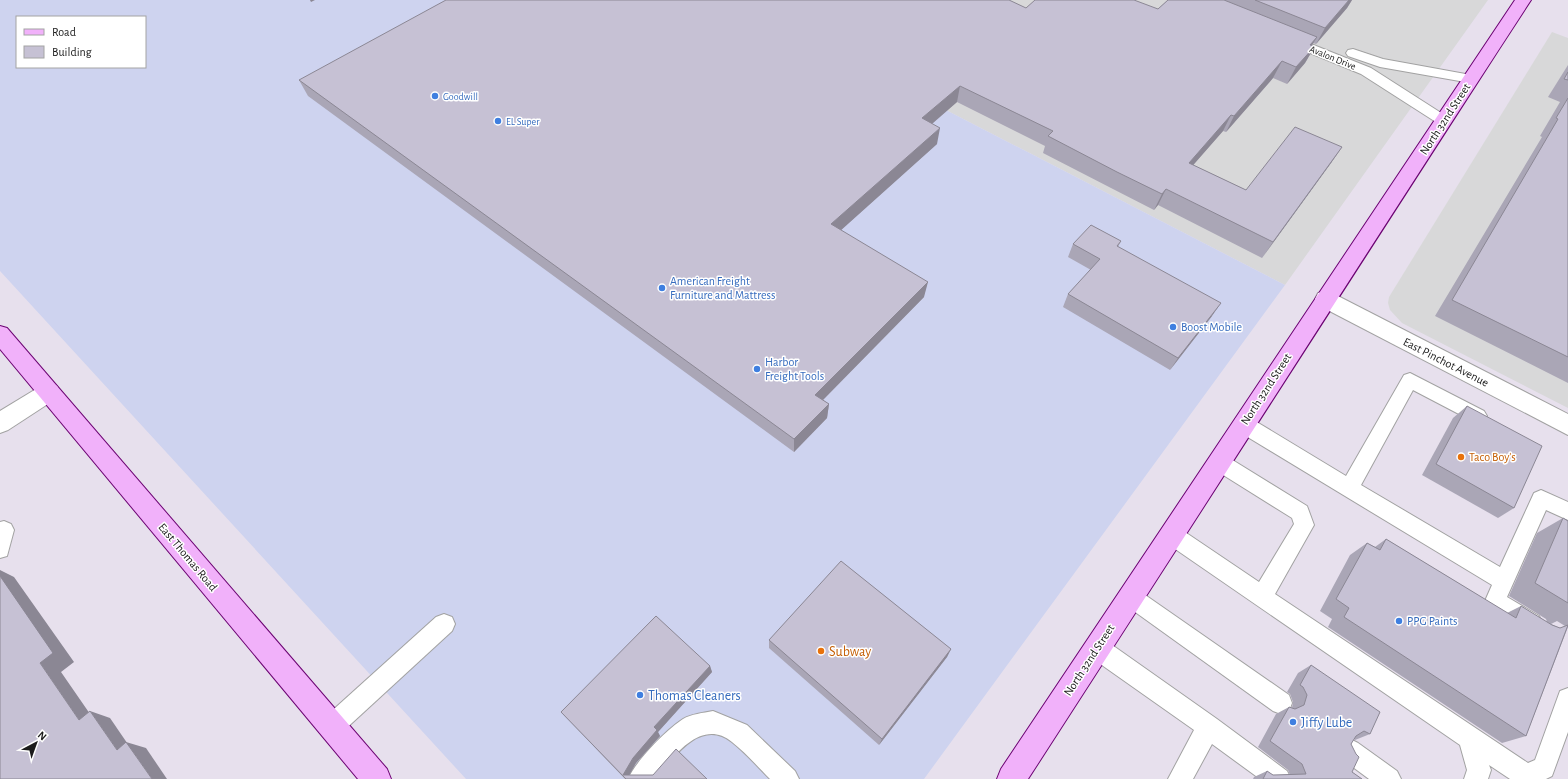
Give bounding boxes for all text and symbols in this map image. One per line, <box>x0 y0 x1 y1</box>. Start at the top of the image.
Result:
legend <box>16 16 146 68</box>
text: Road <box>52 26 76 38</box>
street label: Avalon Drive <box>1308 44 1358 72</box>
text: Building <box>52 46 92 58</box>
street label: North 32nd Street <box>1417 81 1473 157</box>
marker: Goodwill <box>430 91 440 101</box>
place label: Goodwill <box>443 92 478 102</box>
marker: EL Super <box>493 116 503 126</box>
place label: EL Super <box>506 117 540 127</box>
place label: American Freight Furniture and Mattress <box>670 275 775 301</box>
marker: American Freight Furniture and Mattress <box>657 283 667 293</box>
place label: Boost Mobile <box>1181 321 1242 333</box>
marker: Boost Mobile <box>1168 322 1178 332</box>
street label: East Pinchot Avenue <box>1401 335 1491 389</box>
street label: North 32nd Street <box>1238 351 1294 427</box>
place label: Harbor Freight Tools <box>765 356 824 382</box>
marker: Harbor Freight Tools <box>752 364 762 374</box>
place label: Taco Boy’s <box>1469 451 1516 464</box>
marker: Taco Boy’s <box>1456 452 1466 462</box>
street label: East Thomas Road <box>156 521 220 593</box>
place label: PPG Paints <box>1407 615 1458 627</box>
marker: PPG Paints <box>1394 616 1404 626</box>
street label: North 32nd Street <box>1061 622 1117 698</box>
place label: Subway <box>829 645 871 659</box>
marker: Subway <box>816 646 826 656</box>
place label: Thomas Cleaners <box>648 689 741 703</box>
marker: Thomas Cleaners <box>635 690 645 700</box>
place label: Jiffy Lube <box>1301 716 1352 730</box>
marker: Jiffy Lube <box>1288 717 1298 727</box>
north arrow <box>16 723 56 763</box>
text: N <box>36 729 49 742</box>

